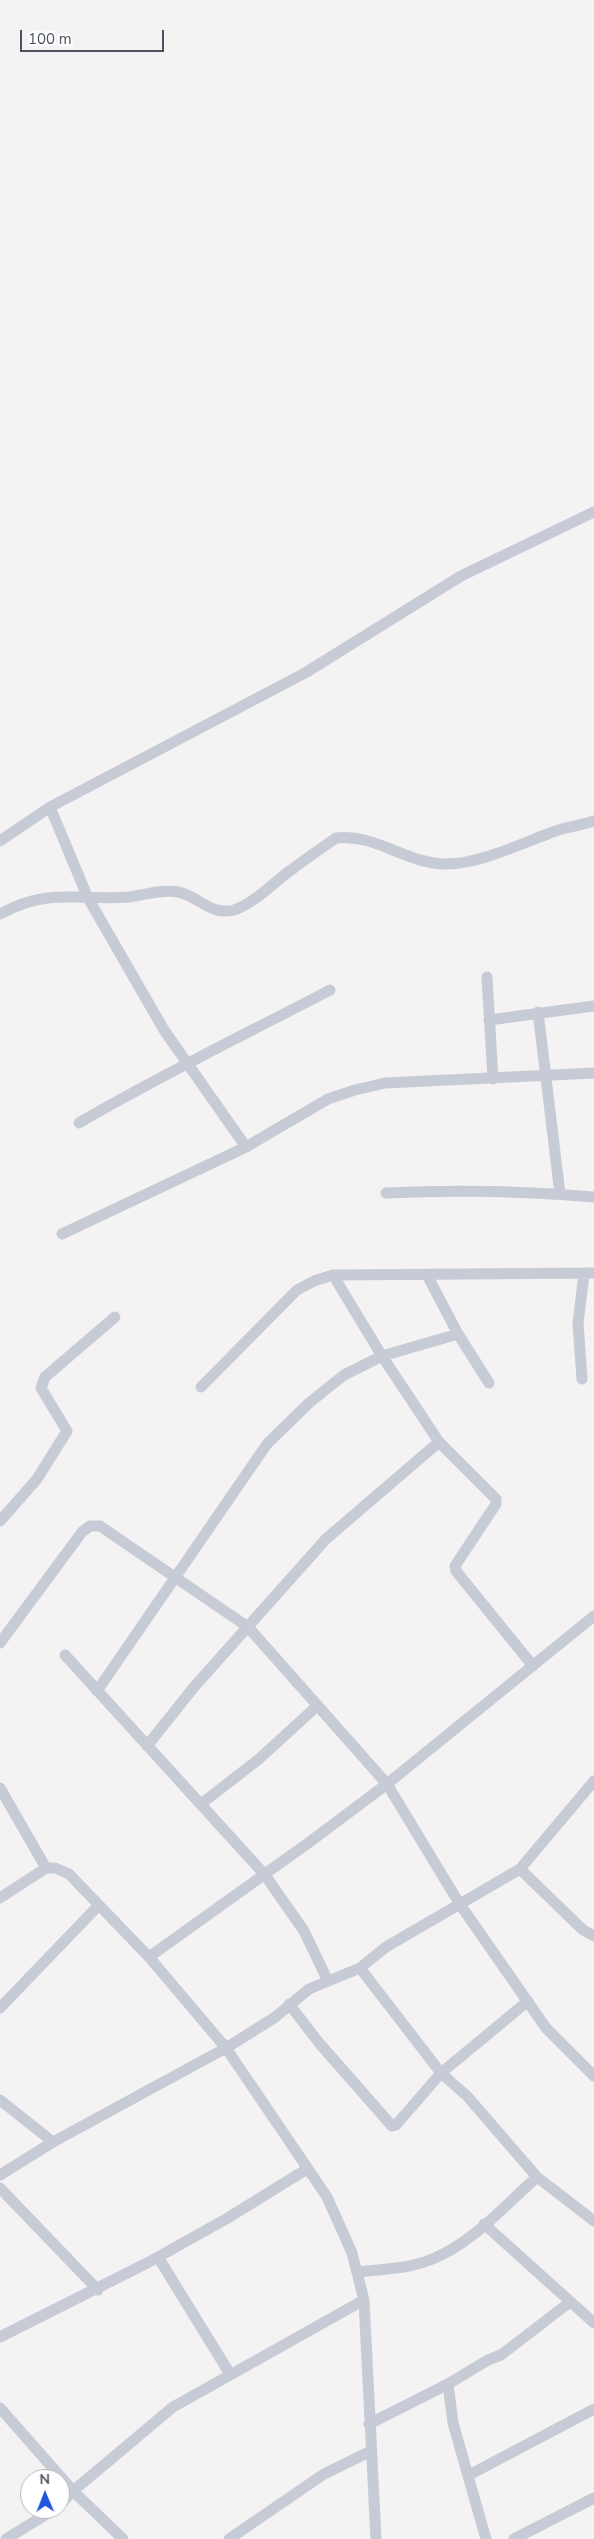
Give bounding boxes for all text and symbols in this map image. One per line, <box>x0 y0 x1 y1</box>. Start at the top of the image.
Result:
scale bar <box>22 20 166 52</box>
text: 100 m <box>28 29 72 49</box>
north arrow <box>20 2469 70 2519</box>
text: N <box>39 2470 50 2489</box>

